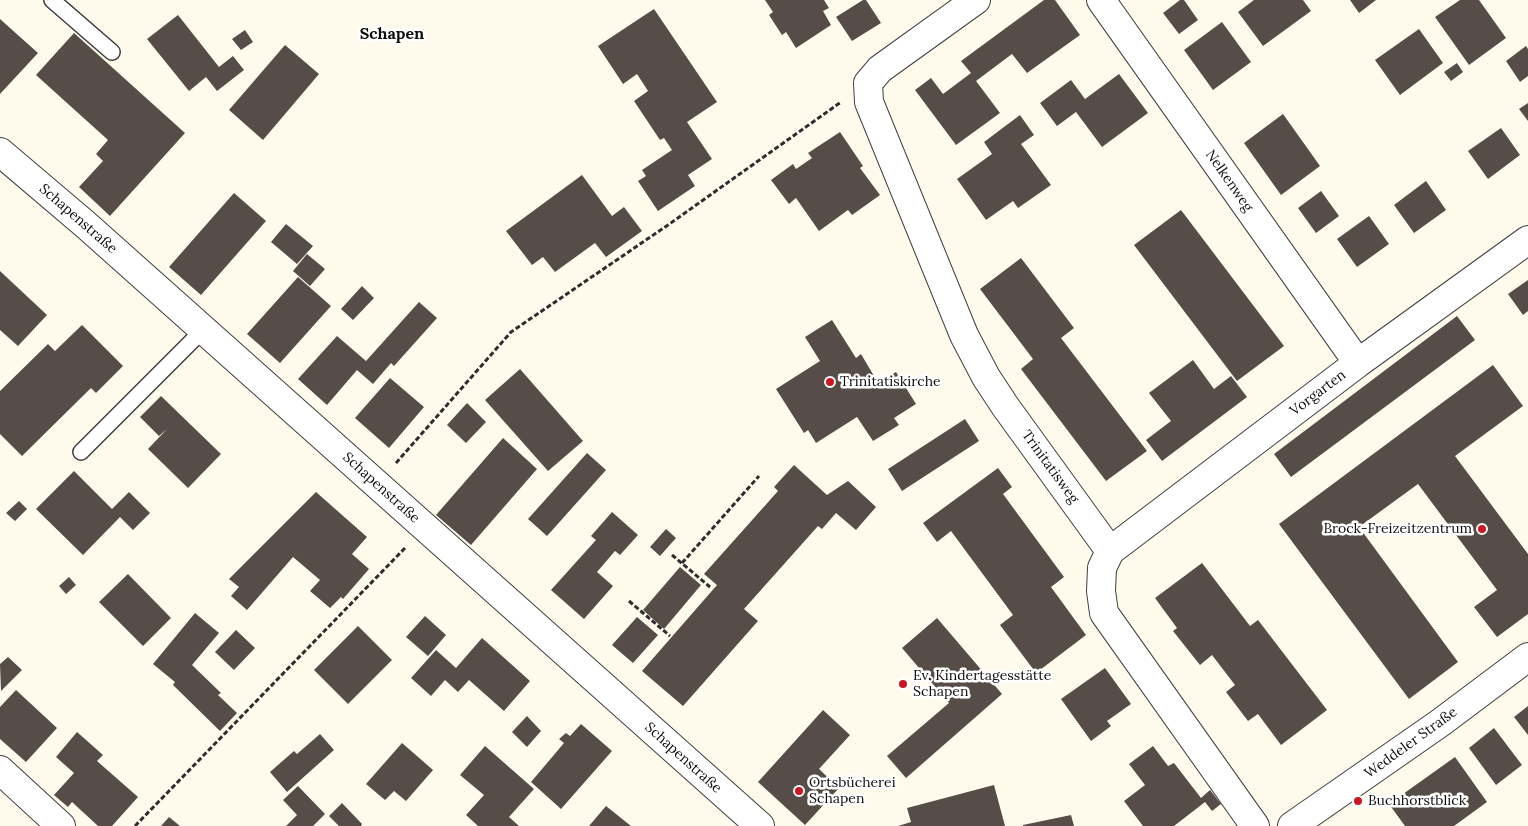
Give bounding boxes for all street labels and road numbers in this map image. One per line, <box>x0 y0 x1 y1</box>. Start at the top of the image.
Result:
street label: Nelkenweg <box>1202 147 1256 215</box>
street label: Schapenstraße <box>36 181 120 257</box>
street label: Vorgarten <box>1287 367 1349 419</box>
street label: Trinitatisweg <box>1018 427 1082 507</box>
street label: Schapenstraße <box>339 449 423 527</box>
street label: Weddeler Straße <box>1362 704 1460 782</box>
street label: Schapenstraße <box>641 719 725 797</box>

